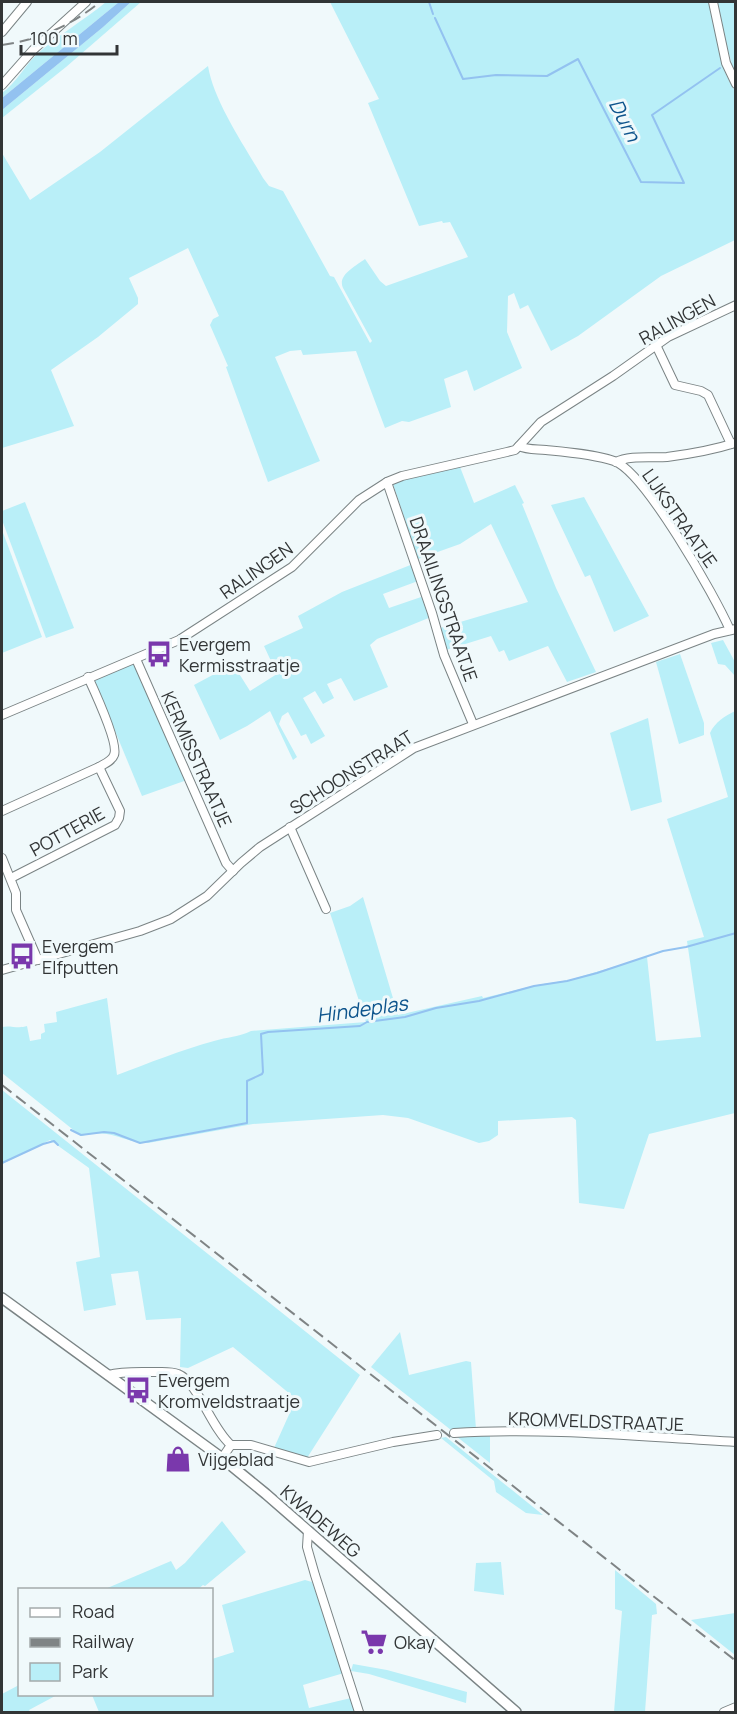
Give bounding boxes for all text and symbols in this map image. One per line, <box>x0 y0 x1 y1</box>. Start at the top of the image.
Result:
scale bar <box>21 18 117 56</box>
text: 100 m <box>30 26 78 50</box>
water label: Durn <box>603 94 648 147</box>
street label: RALINGEN <box>635 288 719 350</box>
street label: LIJKSTRAATJE <box>637 464 723 572</box>
street label: DRAAILINGSTRAATJE <box>404 513 484 685</box>
street label: RALINGEN <box>215 536 297 604</box>
place label: Evergem Kermisstraatje <box>179 632 300 677</box>
bus stop icon: Evergem Kermisstraatje <box>144 639 174 669</box>
street label: KERMISSTRAATJE <box>156 687 238 831</box>
street label: SCHOONSTRAAT <box>285 724 417 820</box>
street label: POTTERIE <box>25 801 109 861</box>
place label: Evergem Elfputten <box>42 934 118 979</box>
bus stop icon: Evergem Elfputten <box>7 941 37 971</box>
water label: Hindeplas <box>315 989 411 1029</box>
place label: Evergem Kromveldstraatje <box>158 1368 300 1413</box>
bus stop icon: Evergem Kromveldstraatje <box>123 1375 153 1405</box>
street label: KROMVELDSTRAATJE <box>508 1406 684 1436</box>
shop icon: Vijgeblad <box>163 1444 193 1474</box>
place label: Vijgeblad <box>198 1447 274 1471</box>
street label: KWADEWEG <box>276 1479 367 1563</box>
legend <box>18 1588 213 1696</box>
text: Road <box>72 1599 115 1623</box>
supermarket icon: Okay <box>359 1627 389 1657</box>
text: Railway <box>72 1629 134 1653</box>
place label: Okay <box>394 1630 435 1654</box>
text: Park <box>72 1659 109 1683</box>

